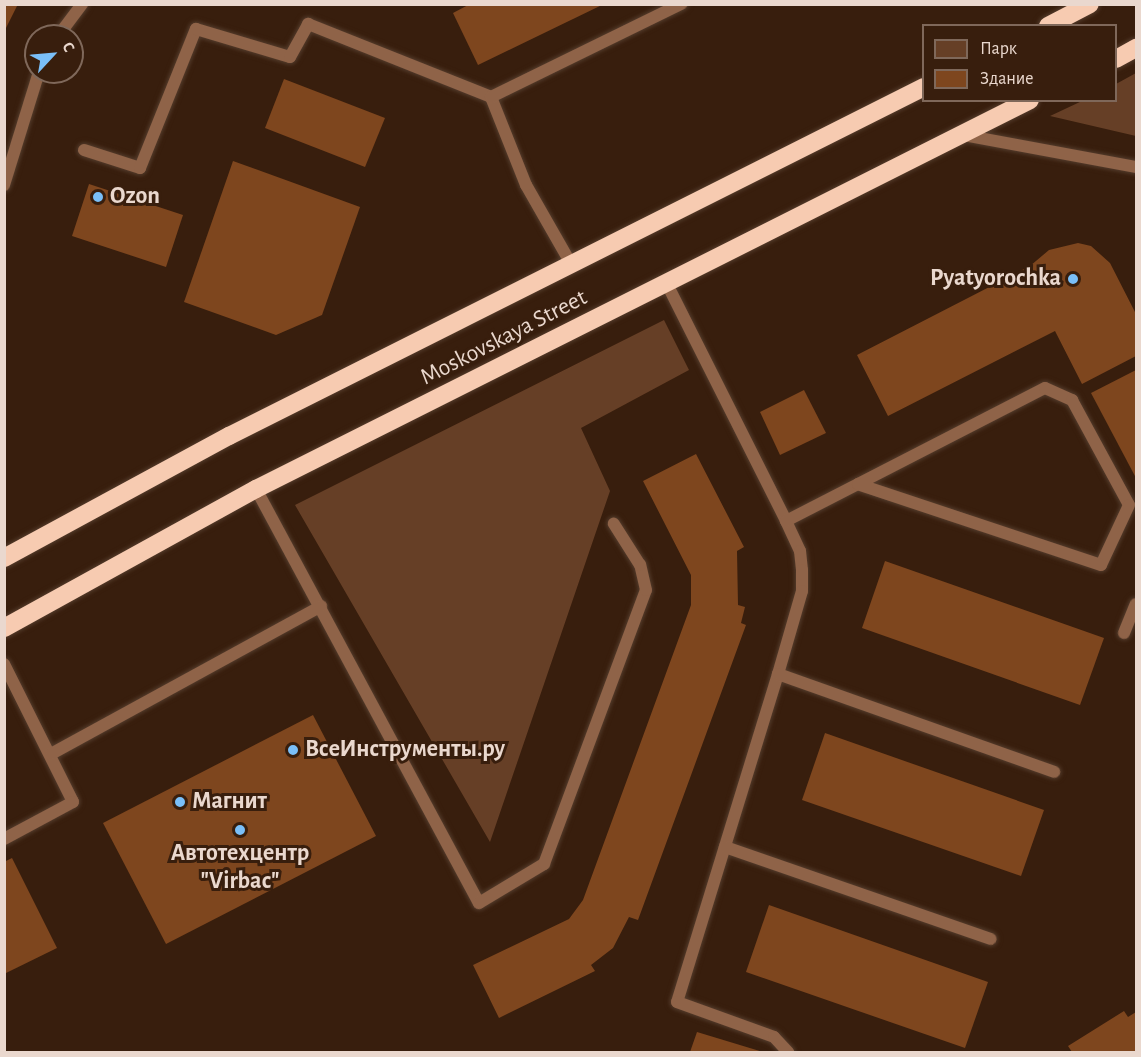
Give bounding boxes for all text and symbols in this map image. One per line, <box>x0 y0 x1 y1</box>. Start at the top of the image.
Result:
north arrow <box>24 24 84 84</box>
legend <box>922 24 1117 102</box>
text: С <box>59 39 78 54</box>
text: Парк <box>980 40 1017 58</box>
text: Здание <box>980 70 1034 88</box>
place label: Ozon <box>110 183 160 211</box>
marker: Ozon <box>91 190 105 204</box>
place label: Pyatyorochka <box>930 265 1061 293</box>
marker: Pyatyorochka <box>1066 272 1080 286</box>
street label: Moskovskaya Street <box>416 284 592 392</box>
place label: ВсеИнструменты.ру <box>305 736 505 764</box>
marker: ВсеИнструменты.ру <box>286 743 300 757</box>
place label: Магнит <box>192 788 267 816</box>
marker: Магнит <box>173 795 187 809</box>
marker: Автотехцентр "Virbac" <box>233 823 247 837</box>
place label: Автотехцентр "Virbac" <box>171 840 309 896</box>

